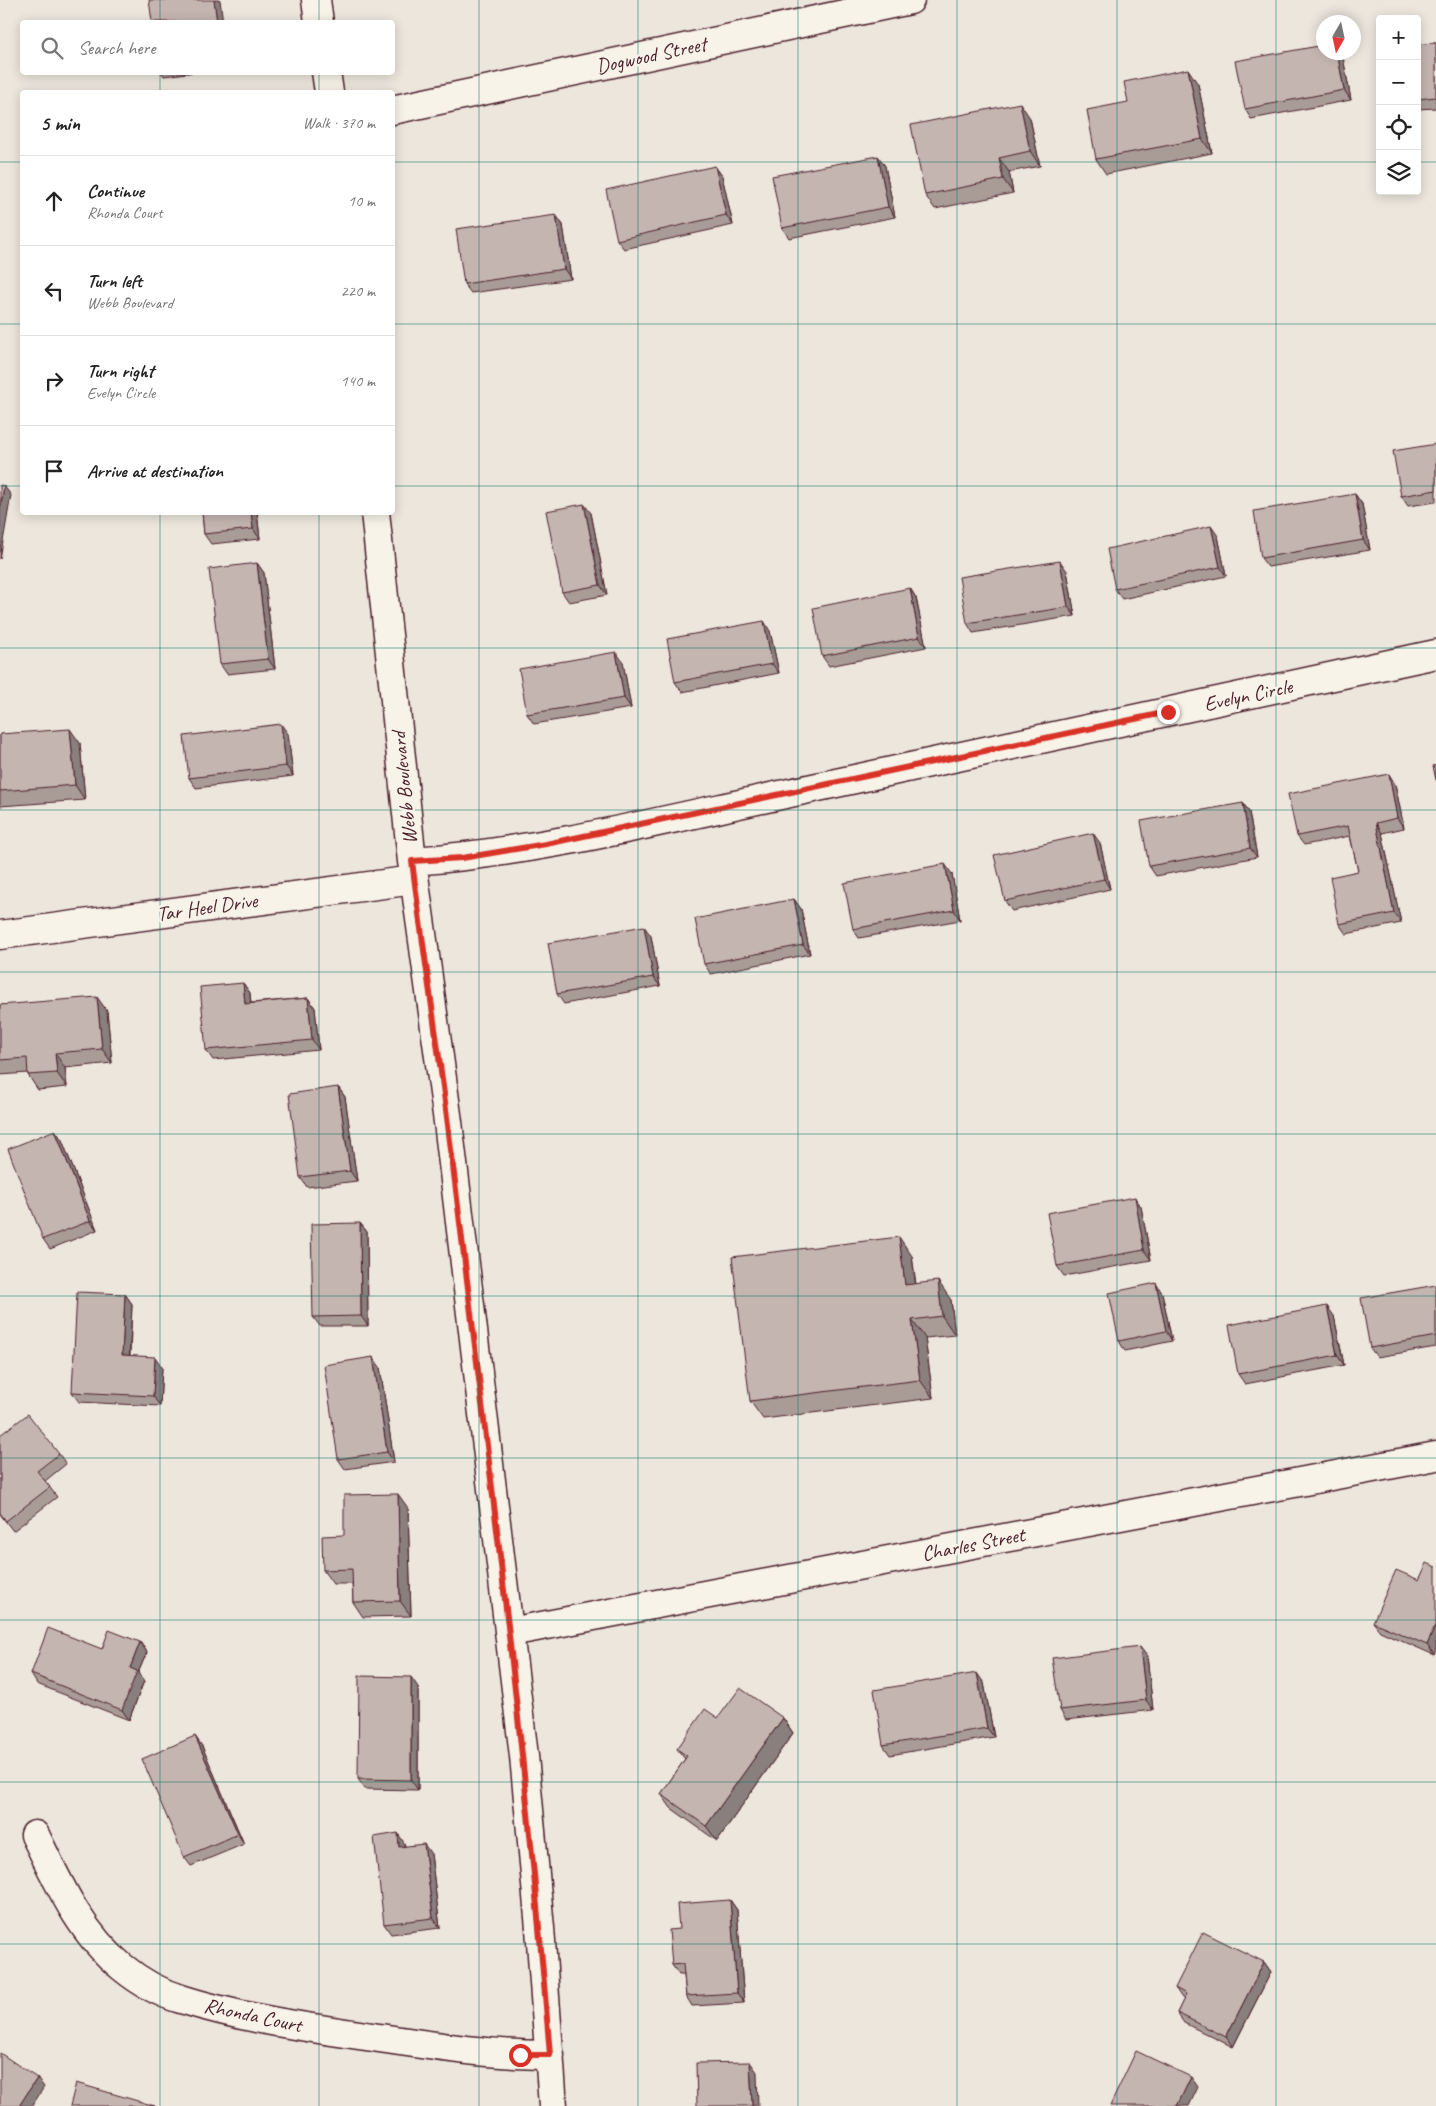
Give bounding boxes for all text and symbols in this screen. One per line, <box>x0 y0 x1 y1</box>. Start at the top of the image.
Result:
north arrow <box>1316 15 1361 60</box>
map controls <box>1376 15 1421 195</box>
button: + <box>1376 15 1421 60</box>
search box <box>20 20 395 75</box>
street label: Dogwood Street <box>594 30 711 79</box>
icon: search <box>38 34 66 62</box>
text: Search here <box>78 36 155 60</box>
button: − <box>1376 60 1421 105</box>
button: locate <box>1376 105 1421 150</box>
text: 5 min <box>40 110 80 136</box>
text: Walk · 370 m <box>303 113 375 133</box>
button: layers <box>1376 150 1421 195</box>
text: Continue <box>87 179 144 203</box>
icon: ahead <box>40 187 68 215</box>
text: 10 m <box>348 191 375 211</box>
text: Rhonda Court <box>87 203 163 223</box>
text: Turn left <box>87 269 142 293</box>
icon: left <box>40 277 68 305</box>
text: 220 m <box>341 281 375 301</box>
text: Webb Boulevard <box>87 293 173 313</box>
text: Turn right <box>87 359 154 383</box>
icon: right <box>40 367 68 395</box>
text: 140 m <box>341 371 375 391</box>
text: Evelyn Circle <box>87 383 155 403</box>
icon: arrive <box>40 457 68 485</box>
text: Arrive at destination <box>87 459 223 483</box>
street label: Evelyn Circle <box>1202 673 1296 717</box>
route end <box>1157 701 1180 724</box>
street label: Webb Boulevard <box>385 728 423 846</box>
street label: Tar Heel Drive <box>155 887 260 927</box>
street label: Charles Street <box>919 1521 1029 1567</box>
street label: Rhonda Court <box>202 1992 306 2038</box>
route start <box>509 2044 532 2067</box>

